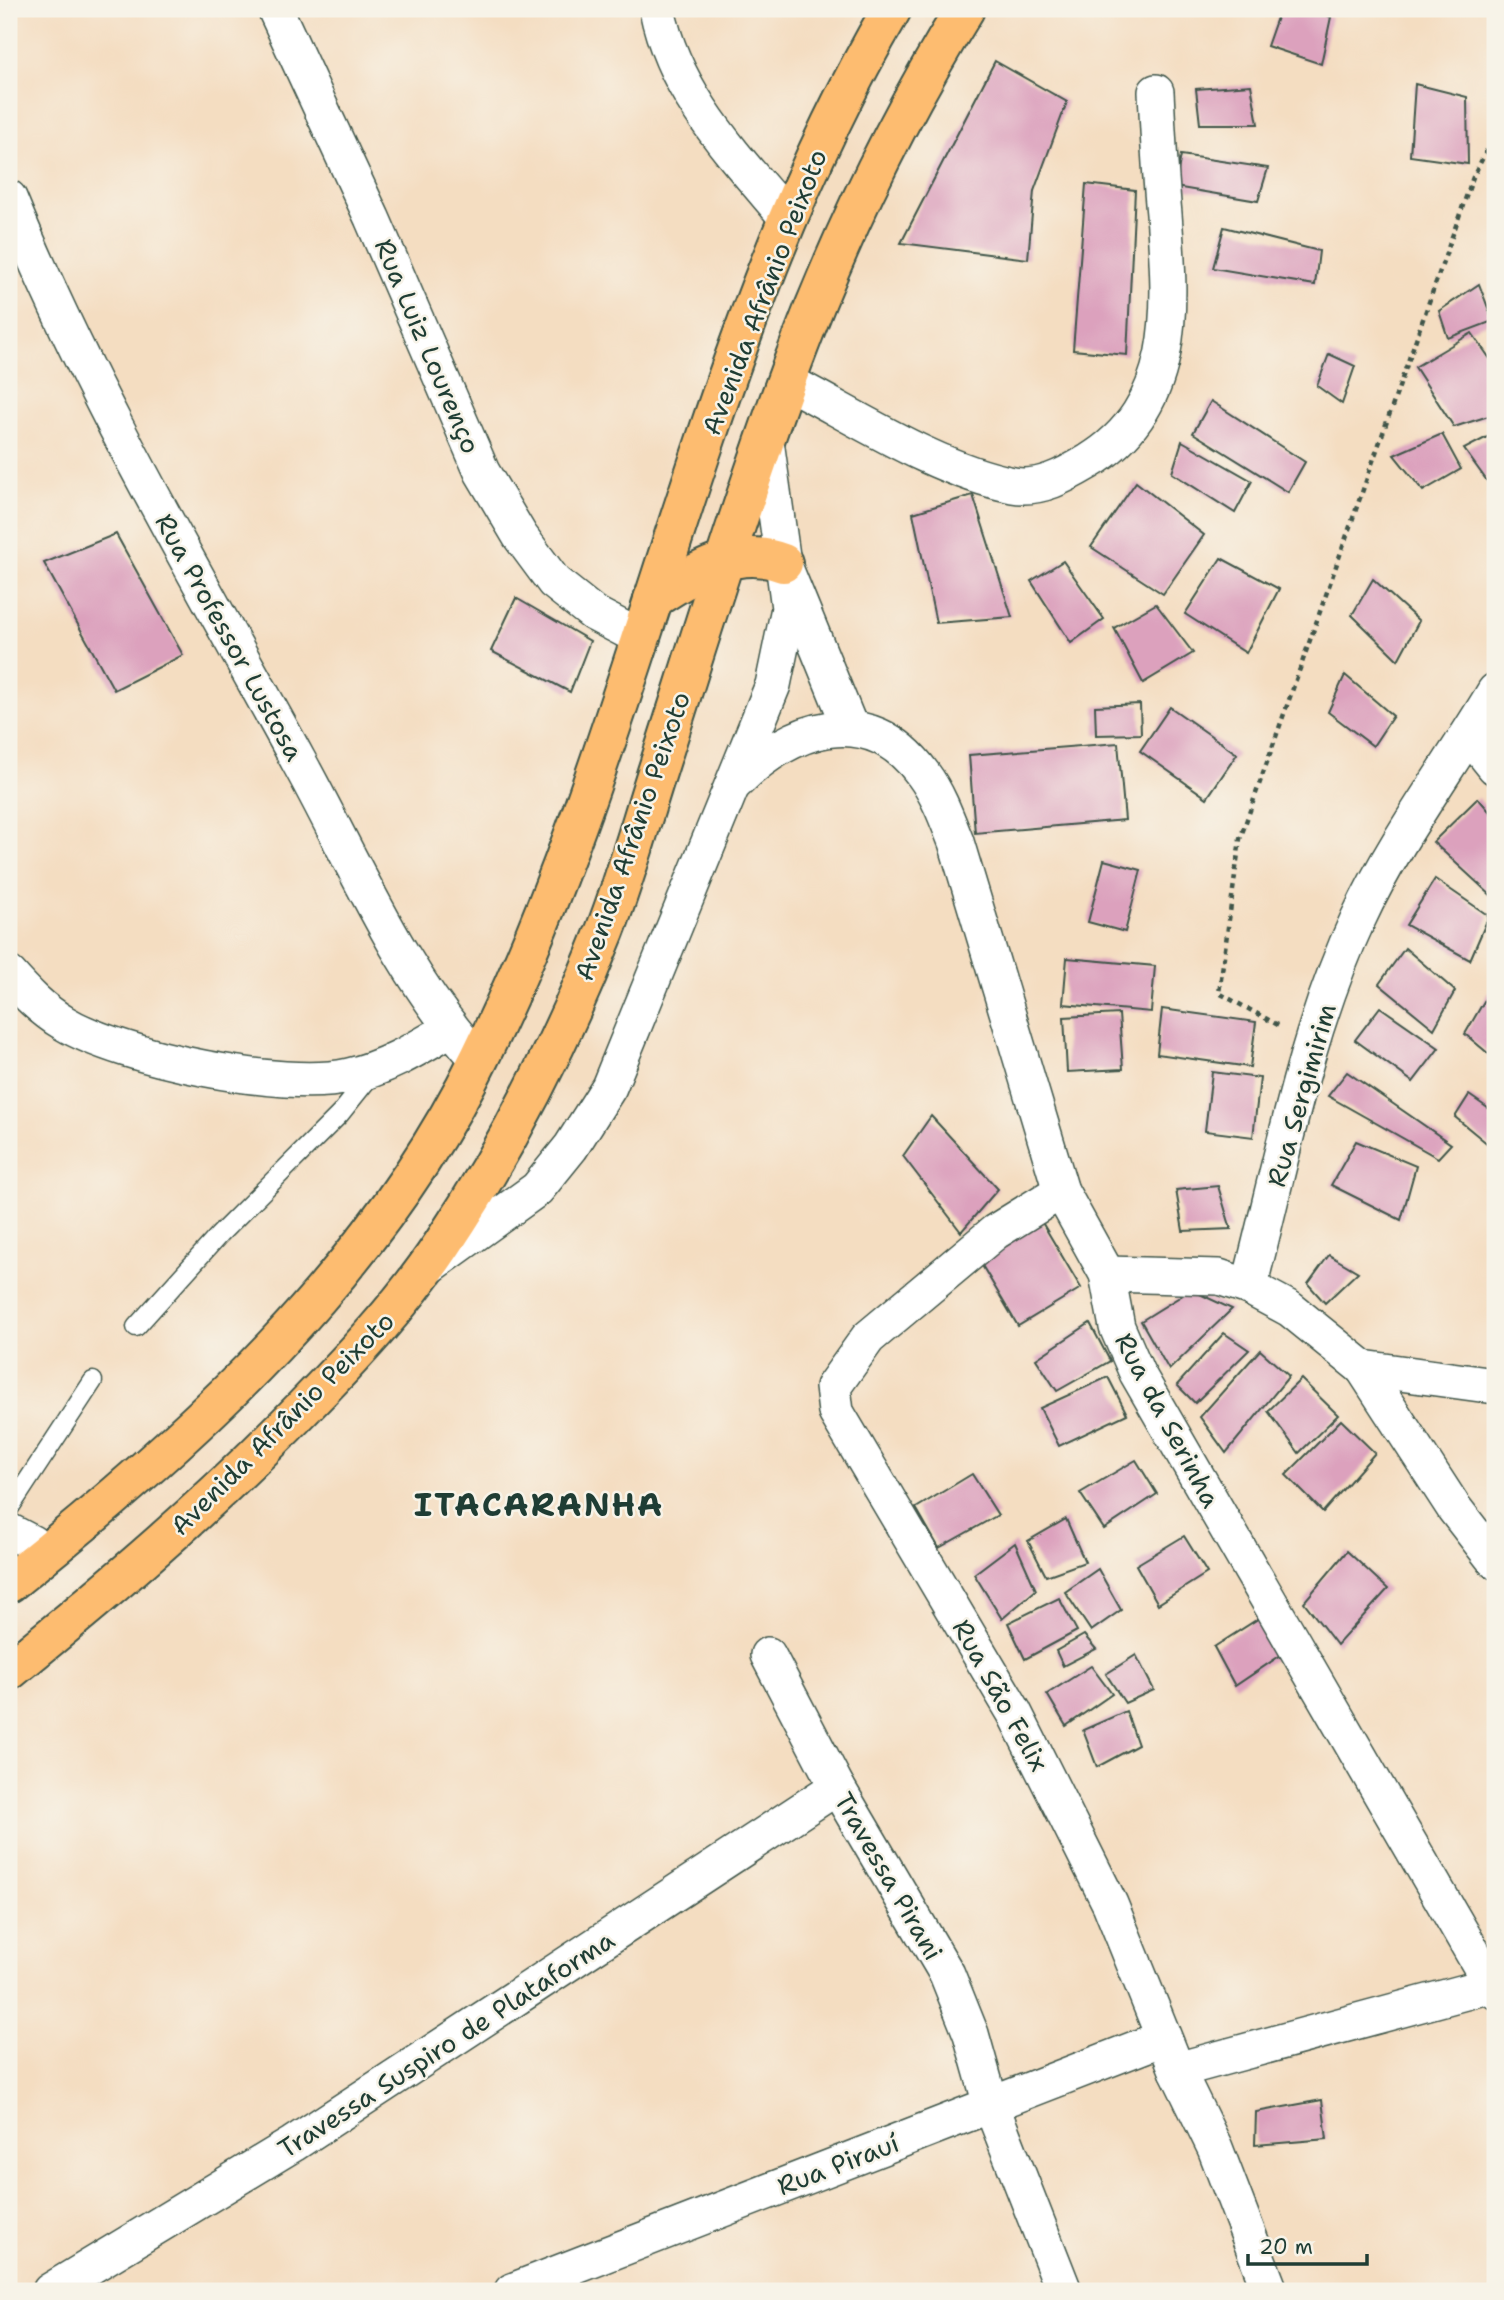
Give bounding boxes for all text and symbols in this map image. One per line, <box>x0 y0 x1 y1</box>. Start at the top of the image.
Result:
street label: Avenida Afrânio Peixoto <box>693 144 835 440</box>
street label: Rua Luiz Lourenço <box>367 233 489 459</box>
street label: Rua Professor Lustosa <box>147 507 313 767</box>
street label: Avenida Afrânio Peixoto <box>566 687 698 985</box>
street label: Rua Sergimirim <box>1258 999 1344 1191</box>
street label: Avenida Afrânio Peixoto <box>162 1303 402 1543</box>
street label: Rua da Serinha <box>1107 1326 1229 1514</box>
district label: ITACARANHA <box>414 1482 664 1527</box>
street label: Rua São Felix <box>945 1613 1057 1777</box>
street label: Travessa Pirani <box>827 1786 951 1966</box>
street label: Travessa Suspiro de Plataforma <box>271 1922 621 2166</box>
street label: Rua Pirauí <box>772 2125 904 2203</box>
scale bar <box>1248 2223 1368 2267</box>
text: 20 m <box>1259 2233 1313 2261</box>

